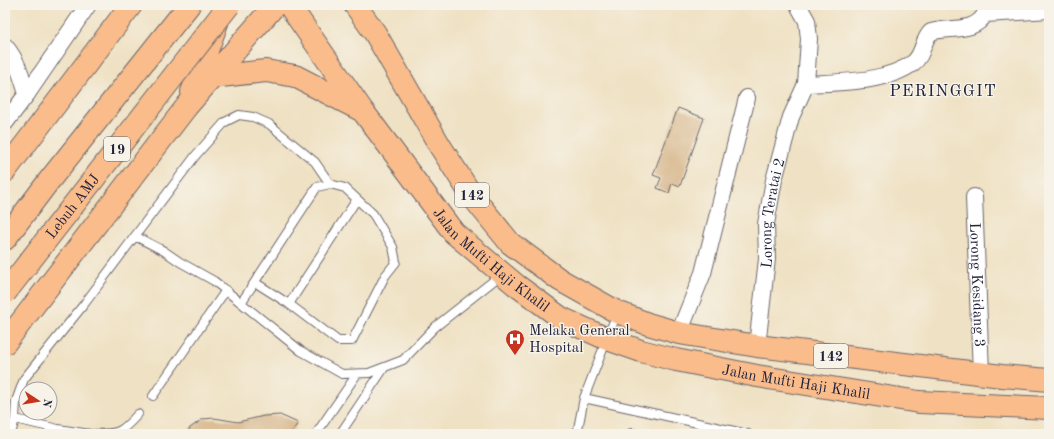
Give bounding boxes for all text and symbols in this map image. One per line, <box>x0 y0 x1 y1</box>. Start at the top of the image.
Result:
district label: PERINGGIT <box>889 83 997 100</box>
road number: 19 <box>104 137 130 161</box>
street label: Lorong Teratai 2 <box>760 157 789 269</box>
street label: Lebuh AMJ <box>44 172 103 242</box>
road number: 142 <box>455 183 489 207</box>
street label: Jalan Mufti Haji Khalil <box>429 206 551 316</box>
street label: Lorong Kesidang 3 <box>966 222 986 348</box>
place label: Melaka General Hospital <box>529 324 630 356</box>
hospital icon: Melaka General Hospital <box>504 328 526 356</box>
road number: 142 <box>814 344 848 368</box>
street label: Jalan Mufti Haji Khalil <box>720 363 871 403</box>
north arrow <box>18 381 58 421</box>
text: N <box>40 398 53 409</box>

